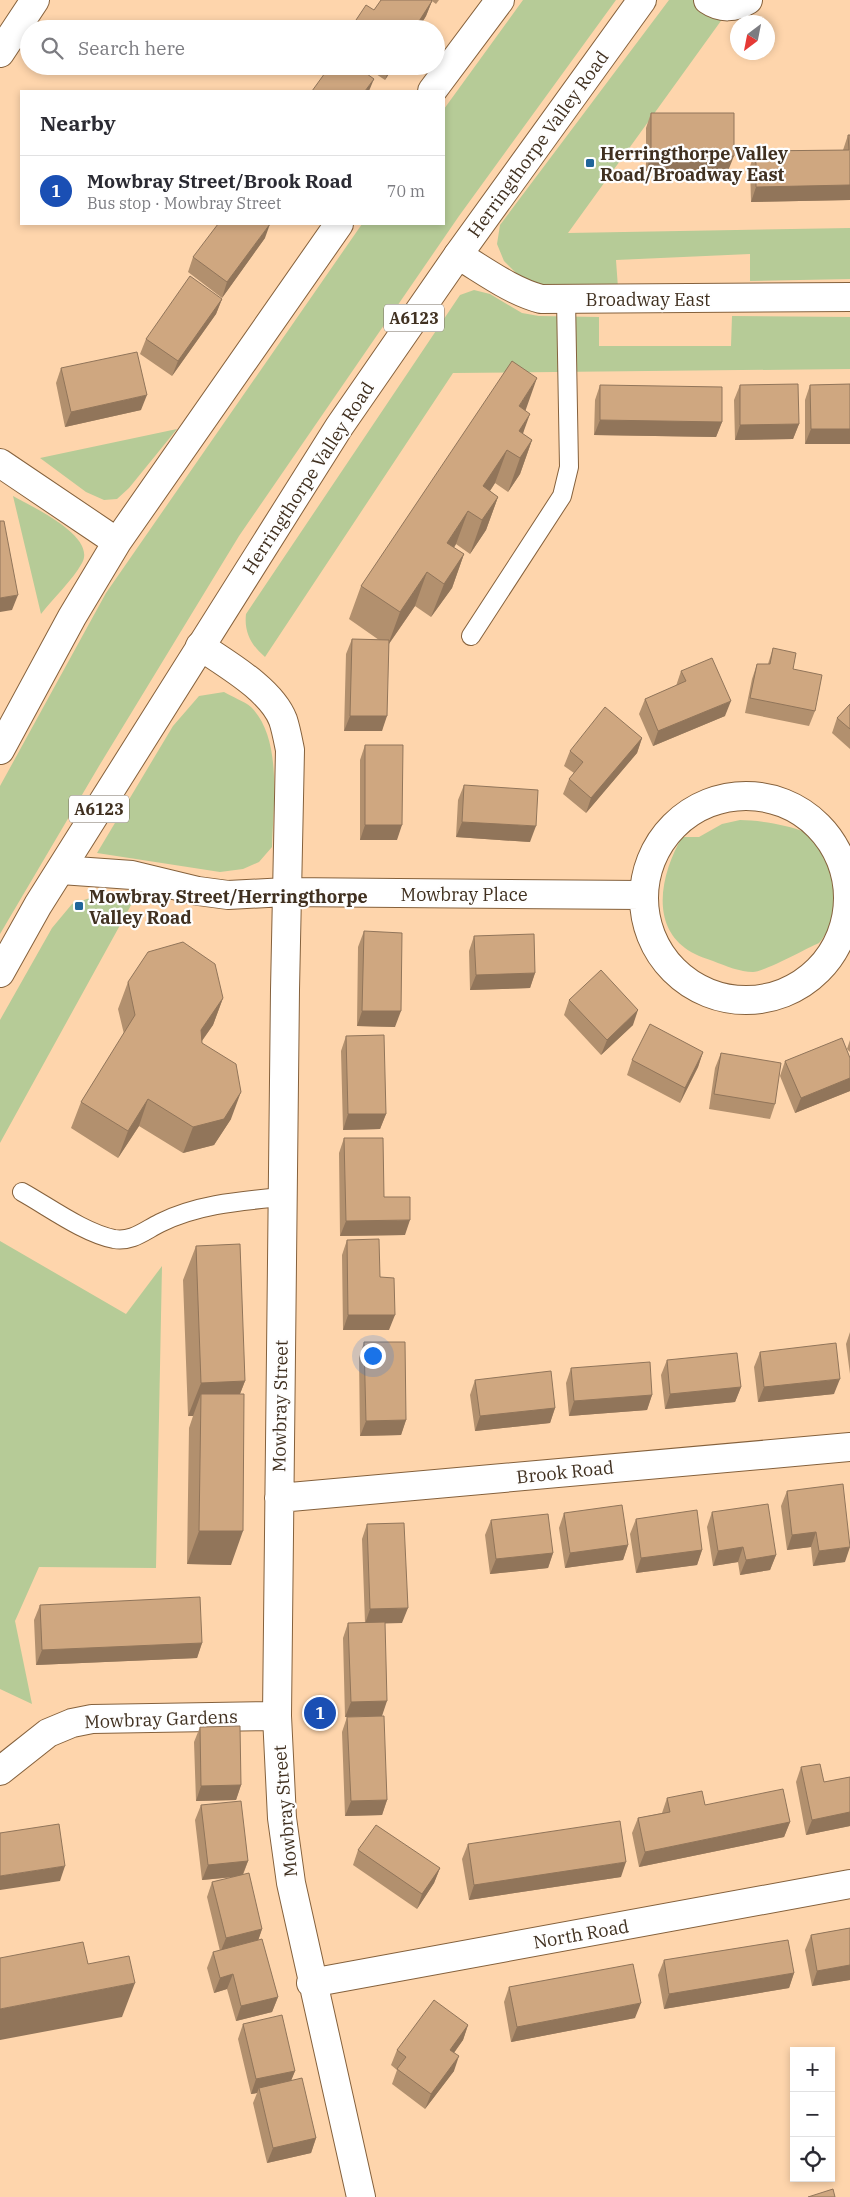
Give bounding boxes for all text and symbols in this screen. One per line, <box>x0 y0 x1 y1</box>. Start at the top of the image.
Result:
north arrow <box>730 15 775 60</box>
search box <box>20 20 445 75</box>
icon: search <box>38 34 66 62</box>
text: Search here <box>78 36 185 60</box>
street label: Herringthorpe Valley Road <box>463 46 614 242</box>
text: Nearby <box>40 109 116 137</box>
place label: Herringthorpe Valley Road/Broadway East <box>600 142 789 186</box>
marker: Herringthorpe Valley Road/Broadway East <box>584 157 596 169</box>
text: Mowbray Street/Brook Road <box>87 169 353 193</box>
text: 1 <box>51 181 61 201</box>
text: 70 m <box>387 181 425 201</box>
text: Bus stop · Mowbray Street <box>87 193 282 213</box>
street label: Broadway East <box>586 288 710 311</box>
road number: A6123 <box>384 304 444 332</box>
street label: Herringthorpe Valley Road <box>237 377 379 579</box>
road number: A6123 <box>69 796 129 822</box>
street label: Mowbray Place <box>400 883 528 906</box>
place label: Mowbray Street/Herringthorpe Valley Road <box>89 885 368 929</box>
marker: Mowbray Street/Herringthorpe Valley Road <box>73 900 85 912</box>
street label: Mowbray Street <box>267 1340 293 1472</box>
your location <box>360 1343 386 1369</box>
street label: Brook Road <box>515 1455 615 1489</box>
pin: 1 <box>304 1694 336 1732</box>
street label: Mowbray Gardens <box>84 1705 238 1733</box>
street label: Mowbray Street <box>268 1744 302 1878</box>
street label: North Road <box>531 1914 631 1954</box>
map controls <box>790 2047 835 2182</box>
button: + <box>790 2047 835 2092</box>
button: − <box>790 2092 835 2137</box>
button: locate <box>790 2137 835 2182</box>

